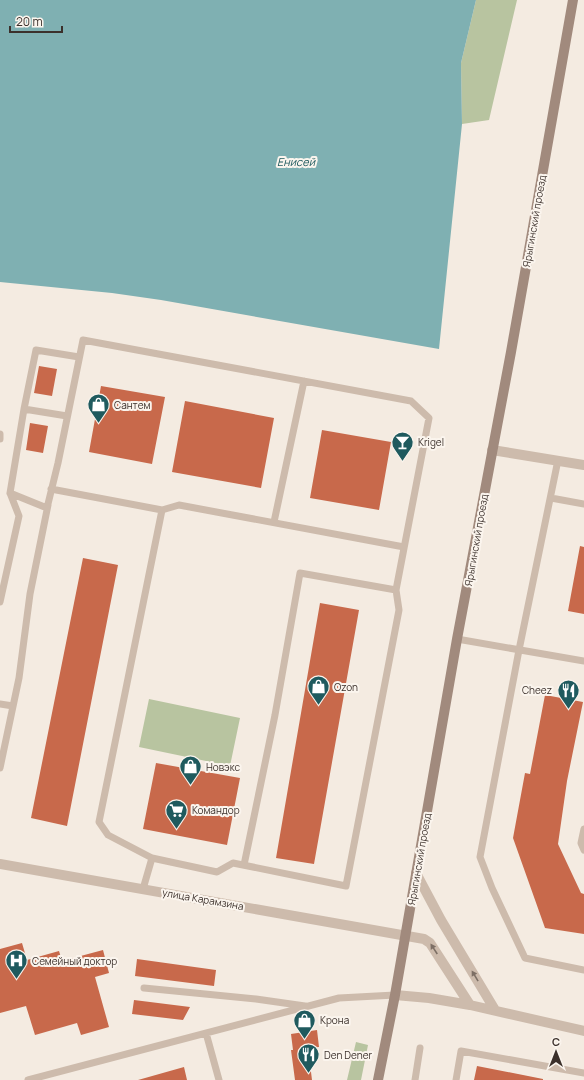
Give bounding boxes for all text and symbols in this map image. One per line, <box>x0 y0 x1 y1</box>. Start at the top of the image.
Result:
scale bar <box>10 8 62 34</box>
text: 20 m <box>16 13 43 30</box>
water label: Енисей <box>277 154 316 169</box>
street label: Ярыгинский проезд <box>519 174 549 268</box>
shop icon: Сантем <box>85 392 111 425</box>
place label: Сантем <box>114 398 150 412</box>
bar icon: Krigel <box>390 429 416 462</box>
place label: Krigel <box>418 435 444 449</box>
street label: Ярыгинский проезд <box>461 493 491 587</box>
shop icon: Ozon <box>306 674 332 707</box>
restaurant icon: Cheez <box>555 677 581 710</box>
place label: Ozon <box>334 680 358 694</box>
place label: Cheez <box>522 683 552 697</box>
shop icon: Новэкс <box>178 754 204 787</box>
place label: Новэкс <box>206 760 241 774</box>
supermarket icon: Командор <box>163 797 189 830</box>
place label: Командор <box>192 803 240 817</box>
street label: Ярыгинский проезд <box>404 812 434 906</box>
street label: улица Карамзина <box>161 885 245 913</box>
one-way arrow <box>430 943 437 955</box>
hospital icon: Семейный доктор <box>4 948 30 981</box>
place label: Семейный доктор <box>32 954 117 968</box>
one-way arrow <box>471 970 478 982</box>
shop icon: Крона <box>292 1007 318 1040</box>
place label: Крона <box>320 1013 349 1027</box>
north arrow <box>536 1032 576 1072</box>
text: С <box>552 1034 560 1049</box>
restaurant icon: Den Dener <box>296 1042 322 1075</box>
place label: Den Dener <box>324 1048 373 1062</box>

